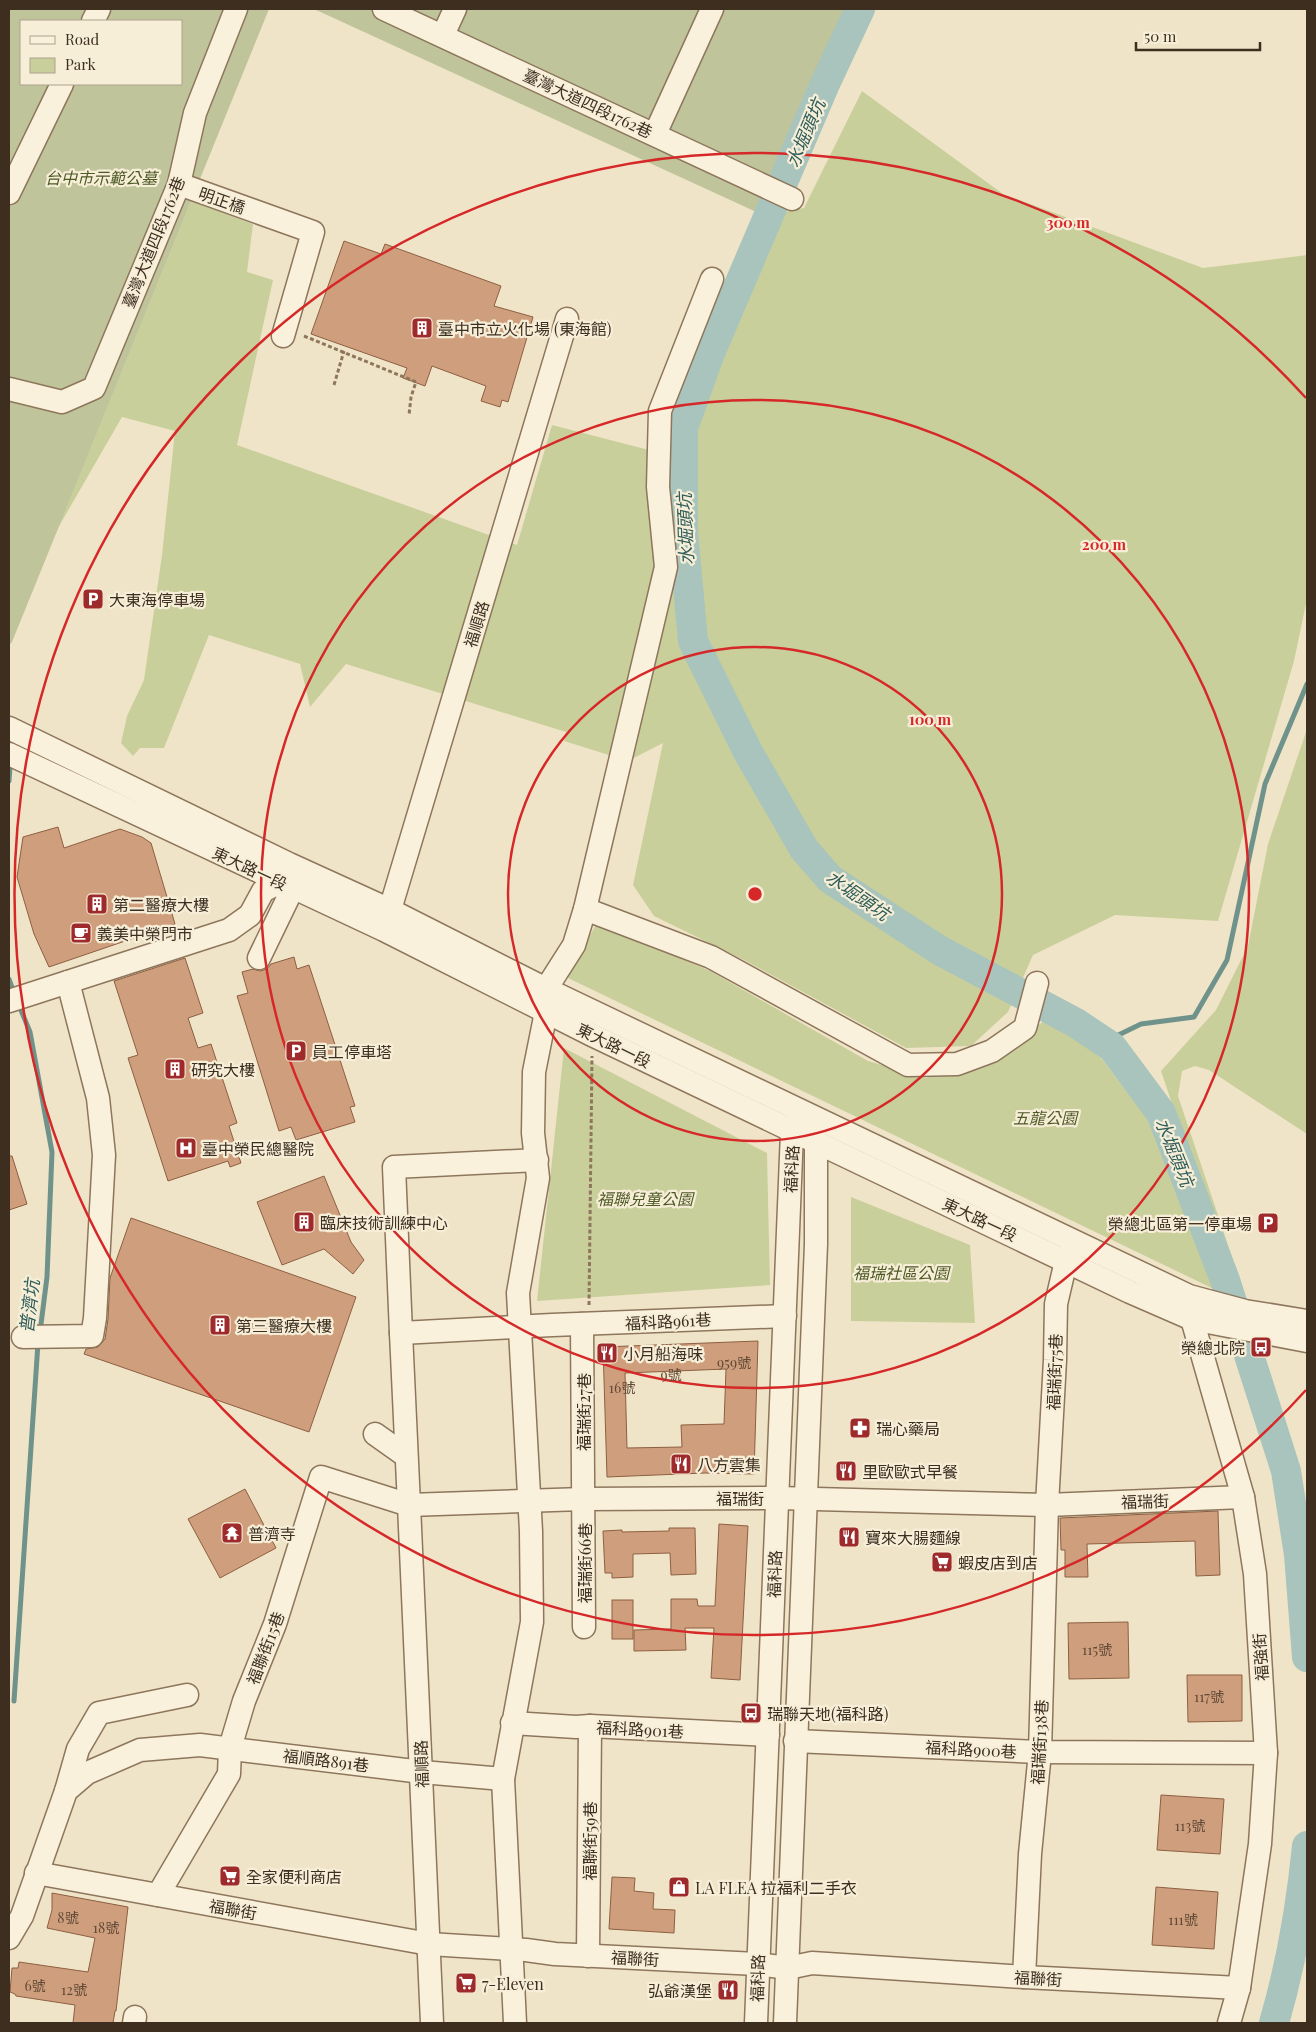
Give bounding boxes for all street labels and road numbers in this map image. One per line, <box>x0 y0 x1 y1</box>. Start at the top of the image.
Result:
street label: 臺灣大道四段1762巷 <box>520 64 656 142</box>
street label: 臺灣大道四段1762巷 <box>117 173 189 311</box>
street label: 明正橋 <box>196 182 248 218</box>
street label: 福順路 <box>459 598 493 650</box>
street label: 東大路一段 <box>209 842 291 894</box>
street label: 東大路一段 <box>573 1018 655 1072</box>
street label: 福科路 <box>779 1144 803 1194</box>
street label: 東大路一段 <box>939 1193 1021 1245</box>
street label: 福科路961巷 <box>624 1308 712 1334</box>
street label: 福瑞街75巷 <box>1042 1333 1066 1411</box>
street label: 福瑞街27巷 <box>573 1373 594 1451</box>
street label: 福瑞街 <box>716 1488 764 1509</box>
street label: 福瑞街 <box>1121 1490 1169 1512</box>
street label: 福瑞街66巷 <box>574 1523 595 1603</box>
street label: 福科路 <box>763 1550 785 1598</box>
street label: 福聯街15巷 <box>242 1609 288 1687</box>
street label: 福強街 <box>1248 1632 1272 1682</box>
street label: 福瑞街138巷 <box>1026 1699 1052 1785</box>
street label: 福科路901巷 <box>596 1716 684 1742</box>
street label: 福科路900巷 <box>925 1736 1017 1762</box>
street label: 福順路 <box>410 1740 432 1788</box>
street label: 福順路891巷 <box>282 1744 370 1776</box>
street label: 福聯街59巷 <box>579 1802 600 1880</box>
street label: 福聯街 <box>208 1894 258 1924</box>
street label: 福聯街 <box>610 1946 660 1970</box>
street label: 福科路 <box>746 1954 768 2002</box>
street label: 福聯街 <box>1013 1966 1063 1990</box>

